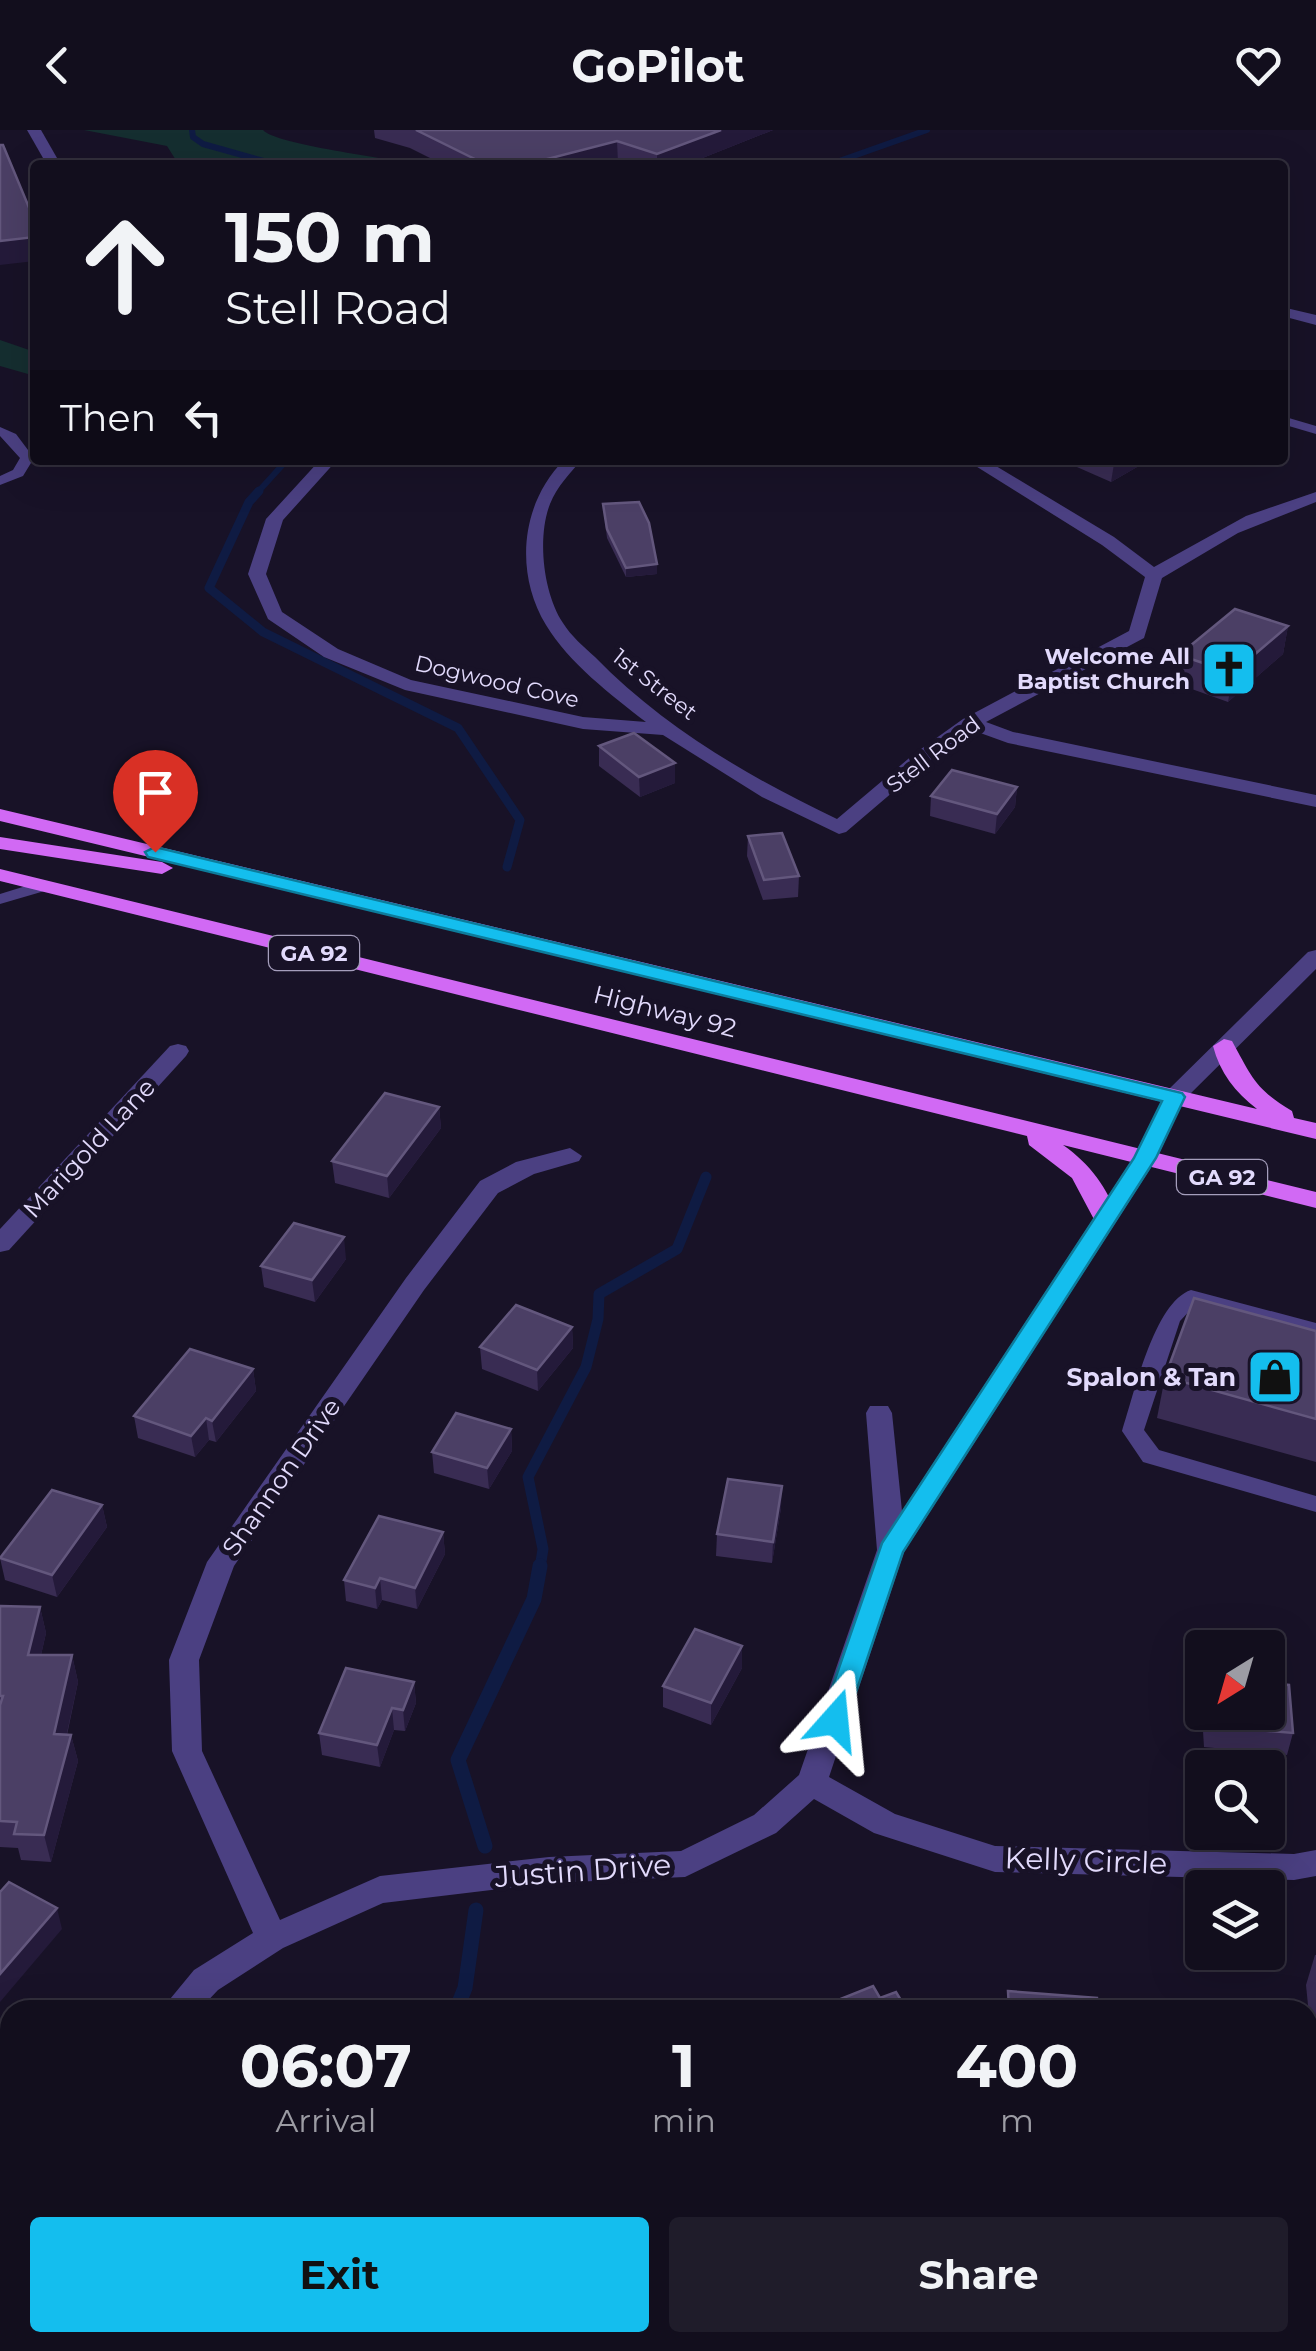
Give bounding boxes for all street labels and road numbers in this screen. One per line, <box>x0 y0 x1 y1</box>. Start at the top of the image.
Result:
street label: 1st Street <box>607 643 702 726</box>
street label: Dogwood Cove <box>412 649 582 714</box>
street label: Stell Road <box>881 710 986 798</box>
road number: GA 92 <box>269 936 359 970</box>
street label: Highway 92 <box>590 979 740 1043</box>
street label: Marigold Lane <box>17 1072 161 1224</box>
road number: GA 92 <box>1177 1160 1267 1194</box>
street label: Shannon Drive <box>216 1392 346 1562</box>
street label: Kelly Circle <box>1004 1839 1168 1882</box>
street label: Justin Drive <box>492 1846 672 1895</box>

